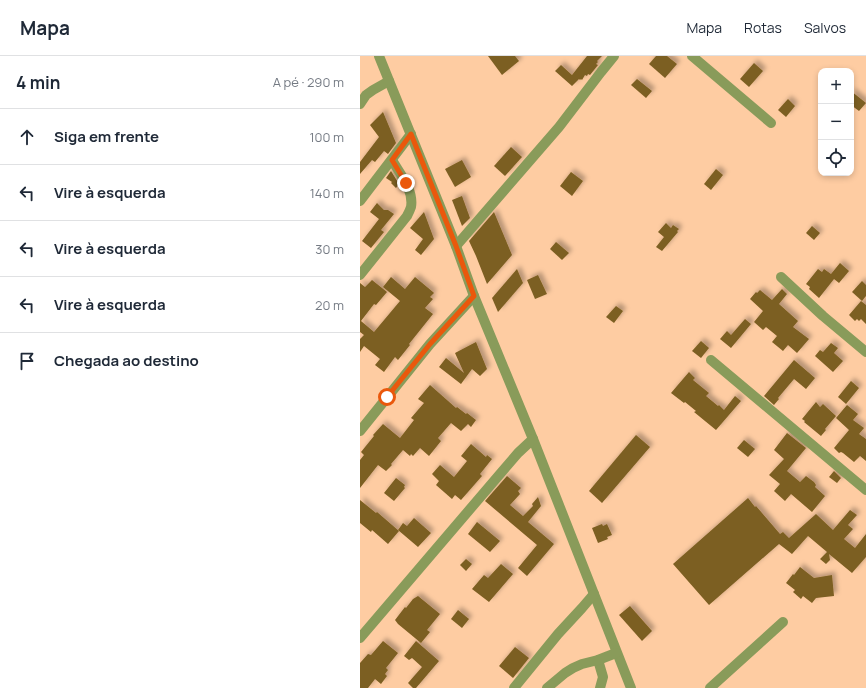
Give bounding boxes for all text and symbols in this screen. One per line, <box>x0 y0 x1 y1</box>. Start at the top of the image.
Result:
text: Mapa <box>20 15 70 41</box>
text: Mapa <box>686 18 722 37</box>
text: Rotas <box>744 18 782 37</box>
text: Salvos <box>804 18 846 37</box>
map controls <box>818 68 854 176</box>
button: + <box>818 68 854 104</box>
text: 4 min <box>16 71 60 94</box>
text: A pé · 290 m <box>273 73 344 91</box>
button: − <box>818 104 854 140</box>
icon: ahead <box>16 126 38 148</box>
text: Siga em frente <box>54 126 159 147</box>
text: 100 m <box>309 128 344 146</box>
button: locate <box>818 140 854 176</box>
route end <box>397 174 415 192</box>
icon: left <box>16 182 38 204</box>
text: Vire à esquerda <box>54 182 166 203</box>
text: 140 m <box>310 184 344 202</box>
icon: left <box>16 238 38 260</box>
text: Vire à esquerda <box>54 238 166 259</box>
text: 30 m <box>315 240 344 258</box>
icon: left <box>16 294 38 316</box>
text: Vire à esquerda <box>54 294 166 315</box>
text: 20 m <box>315 296 344 314</box>
icon: arrive <box>16 350 38 372</box>
text: Chegada ao destino <box>54 350 199 371</box>
route start <box>378 388 396 406</box>

